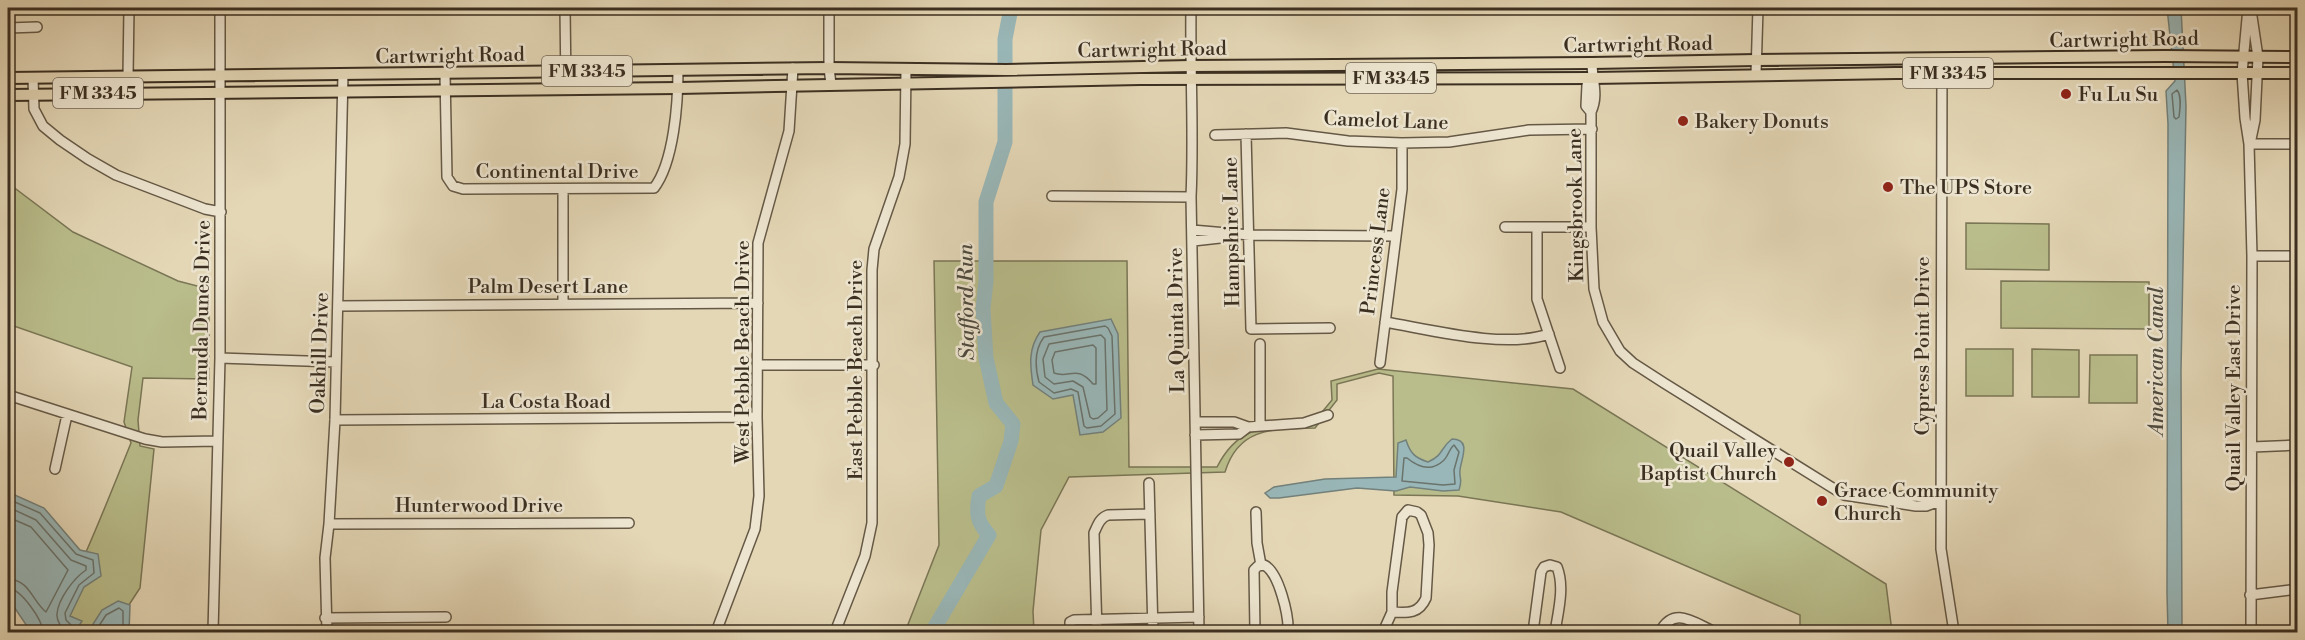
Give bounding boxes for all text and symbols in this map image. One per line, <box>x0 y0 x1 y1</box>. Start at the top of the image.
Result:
street label: Cartwright Road <box>2049 27 2200 54</box>
street label: Cartwright Road <box>1563 32 1714 59</box>
street label: Cartwright Road <box>1077 37 1228 64</box>
street label: Cartwright Road <box>375 43 526 70</box>
road number: FM 3345 <box>542 56 632 86</box>
road number: FM 3345 <box>1903 58 1993 88</box>
road number: FM 3345 <box>1346 63 1436 93</box>
road number: FM 3345 <box>53 78 143 108</box>
place label: Fu Lu Su <box>2078 83 2159 108</box>
marker: Fu Lu Su <box>2059 87 2073 101</box>
street label: Camelot Lane <box>1323 107 1449 136</box>
place label: Bakery Donuts <box>1694 110 1829 135</box>
marker: Bakery Donuts <box>1676 114 1690 128</box>
street label: Kingsbrook Lane <box>1563 128 1590 282</box>
street label: Hampshire Lane <box>1219 157 1246 307</box>
street label: Continental Drive <box>476 160 639 185</box>
place label: The UPS Store <box>1900 176 2032 201</box>
marker: The UPS Store <box>1881 180 1895 194</box>
street label: Princess Lane <box>1356 186 1397 316</box>
street label: Bermuda Dunes Drive <box>188 220 217 421</box>
street label: West Pebble Beach Drive <box>731 240 756 465</box>
water label: Stafford Run <box>953 243 981 361</box>
street label: La Quinta Drive <box>1164 247 1191 393</box>
street label: Cypress Point Drive <box>1911 256 1936 436</box>
street label: East Pebble Beach Drive <box>844 260 869 480</box>
street label: Palm Desert Lane <box>468 275 628 300</box>
street label: Quail Valley East Drive <box>2222 284 2247 492</box>
water label: American Canal <box>2144 286 2170 437</box>
street label: Oakhill Drive <box>306 292 335 414</box>
street label: La Costa Road <box>481 390 611 415</box>
place label: Quail Valley Baptist Church <box>1639 439 1777 487</box>
marker: Quail Valley Baptist Church <box>1782 455 1796 469</box>
place label: Grace Community Church <box>1834 479 1999 527</box>
street label: Hunterwood Drive <box>395 494 563 519</box>
marker: Grace Community Church <box>1815 494 1829 508</box>

